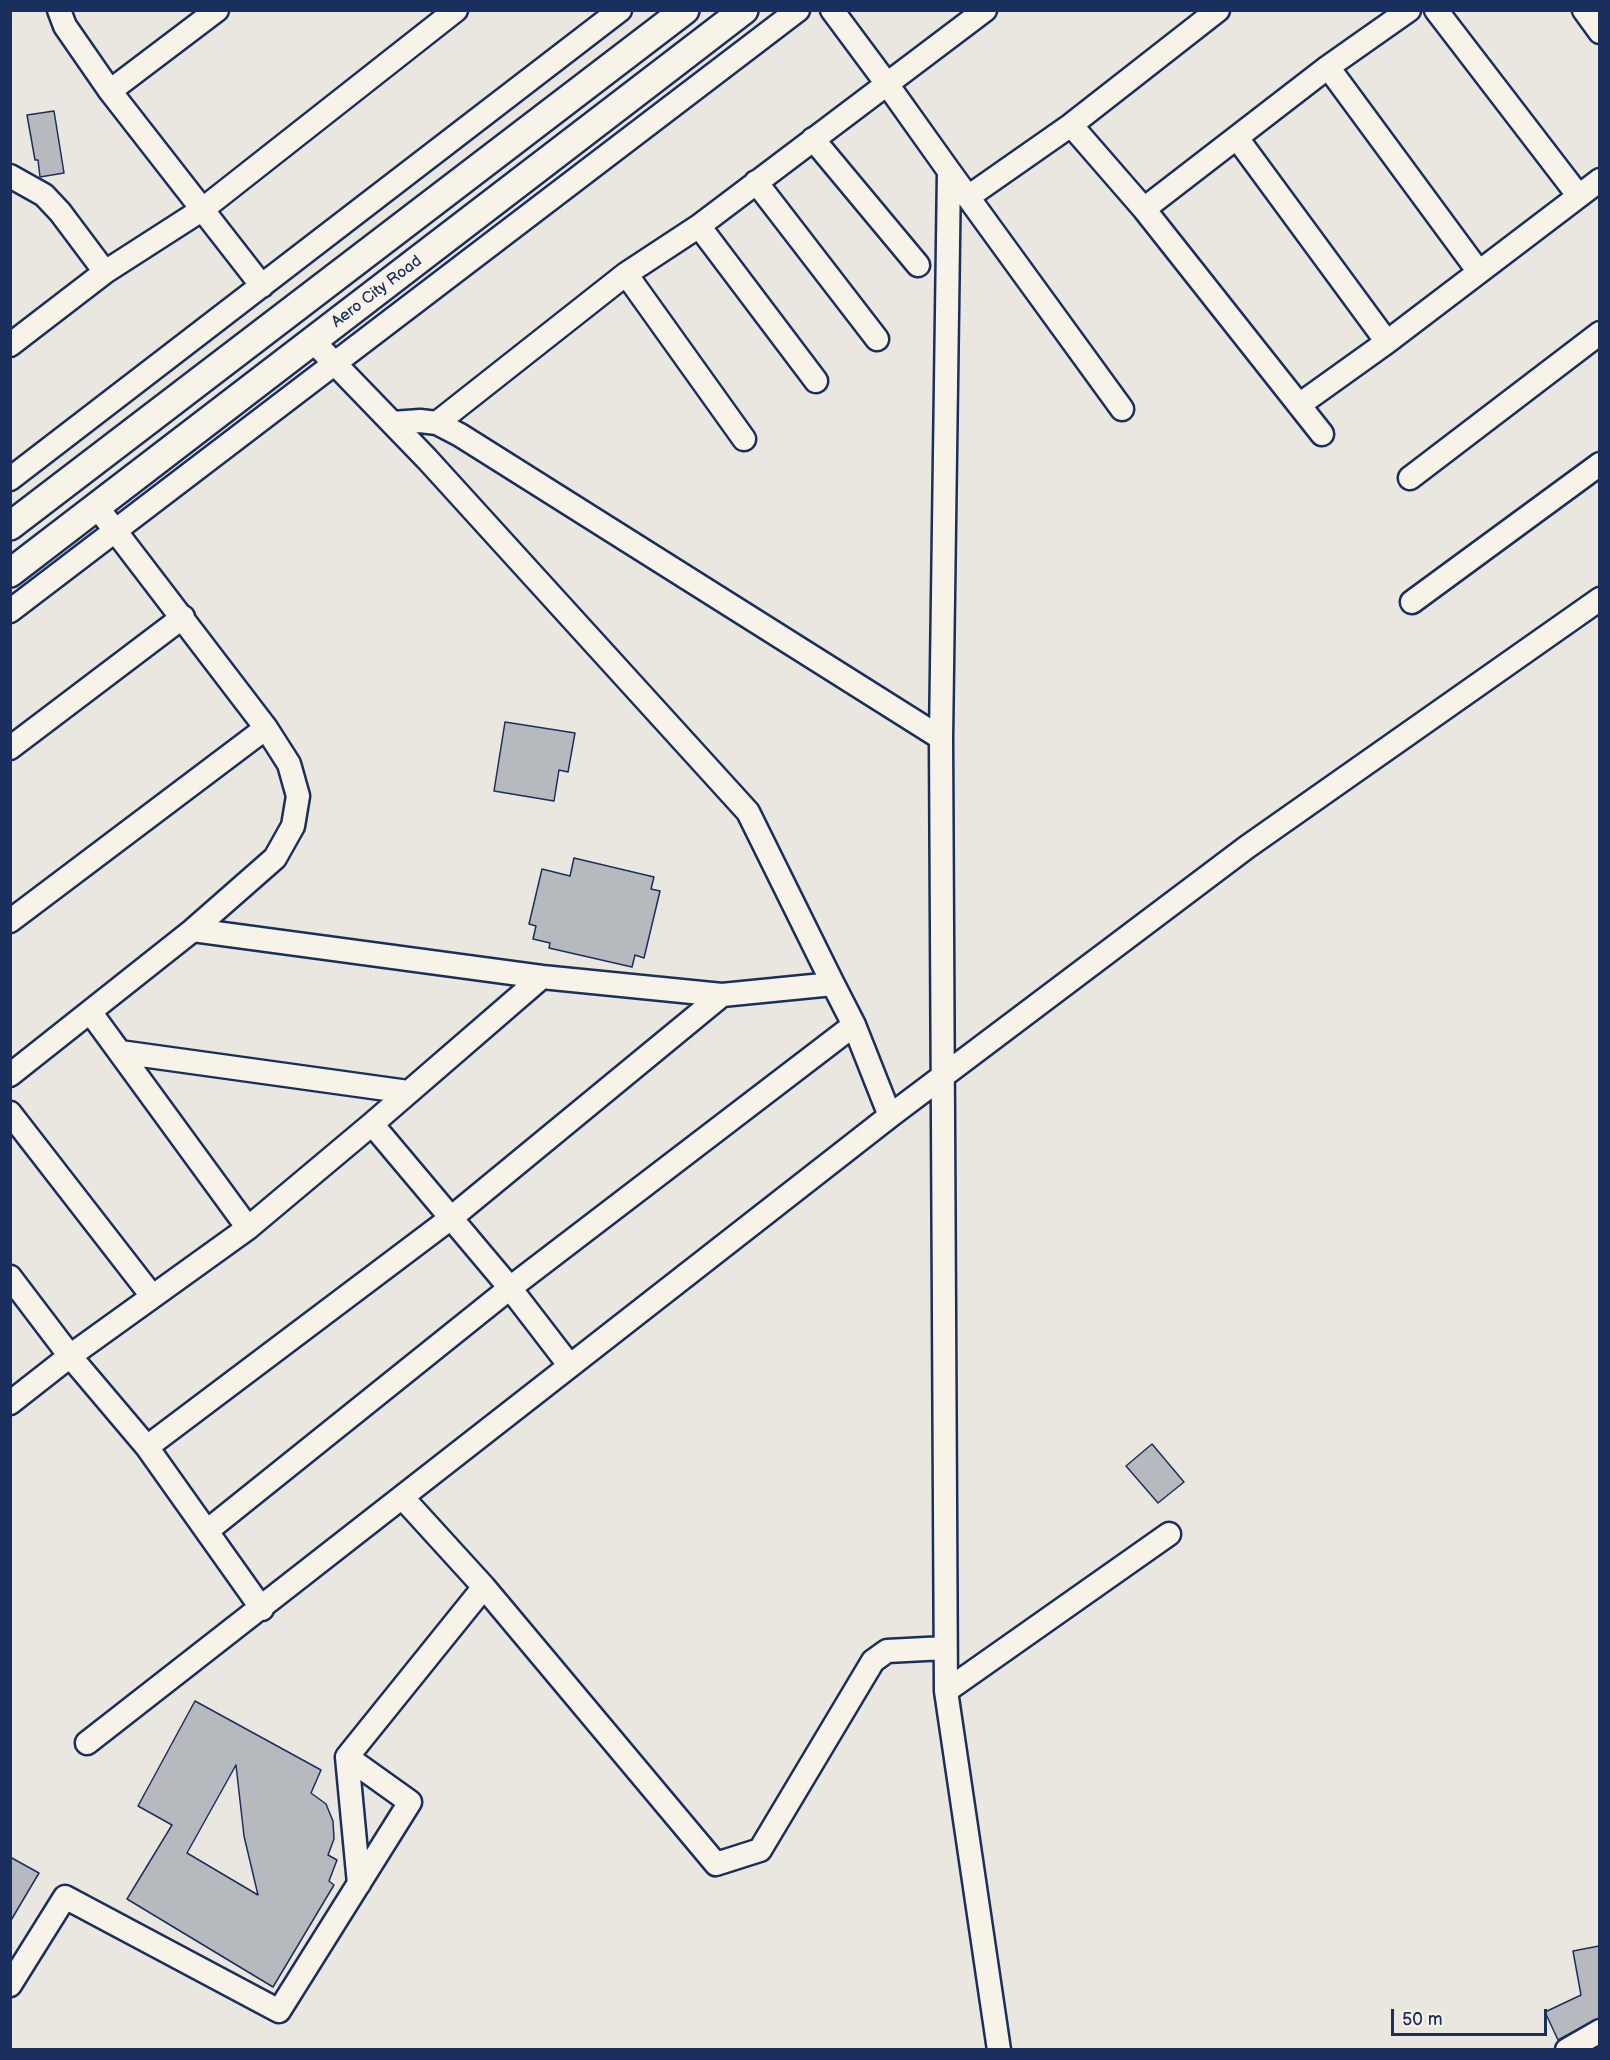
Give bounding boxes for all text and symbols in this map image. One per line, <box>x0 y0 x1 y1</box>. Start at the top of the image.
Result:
street label: Aero City Road <box>328 252 426 332</box>
scale bar <box>1394 1997 1550 2035</box>
text: 50 m <box>1402 2009 1443 2030</box>

